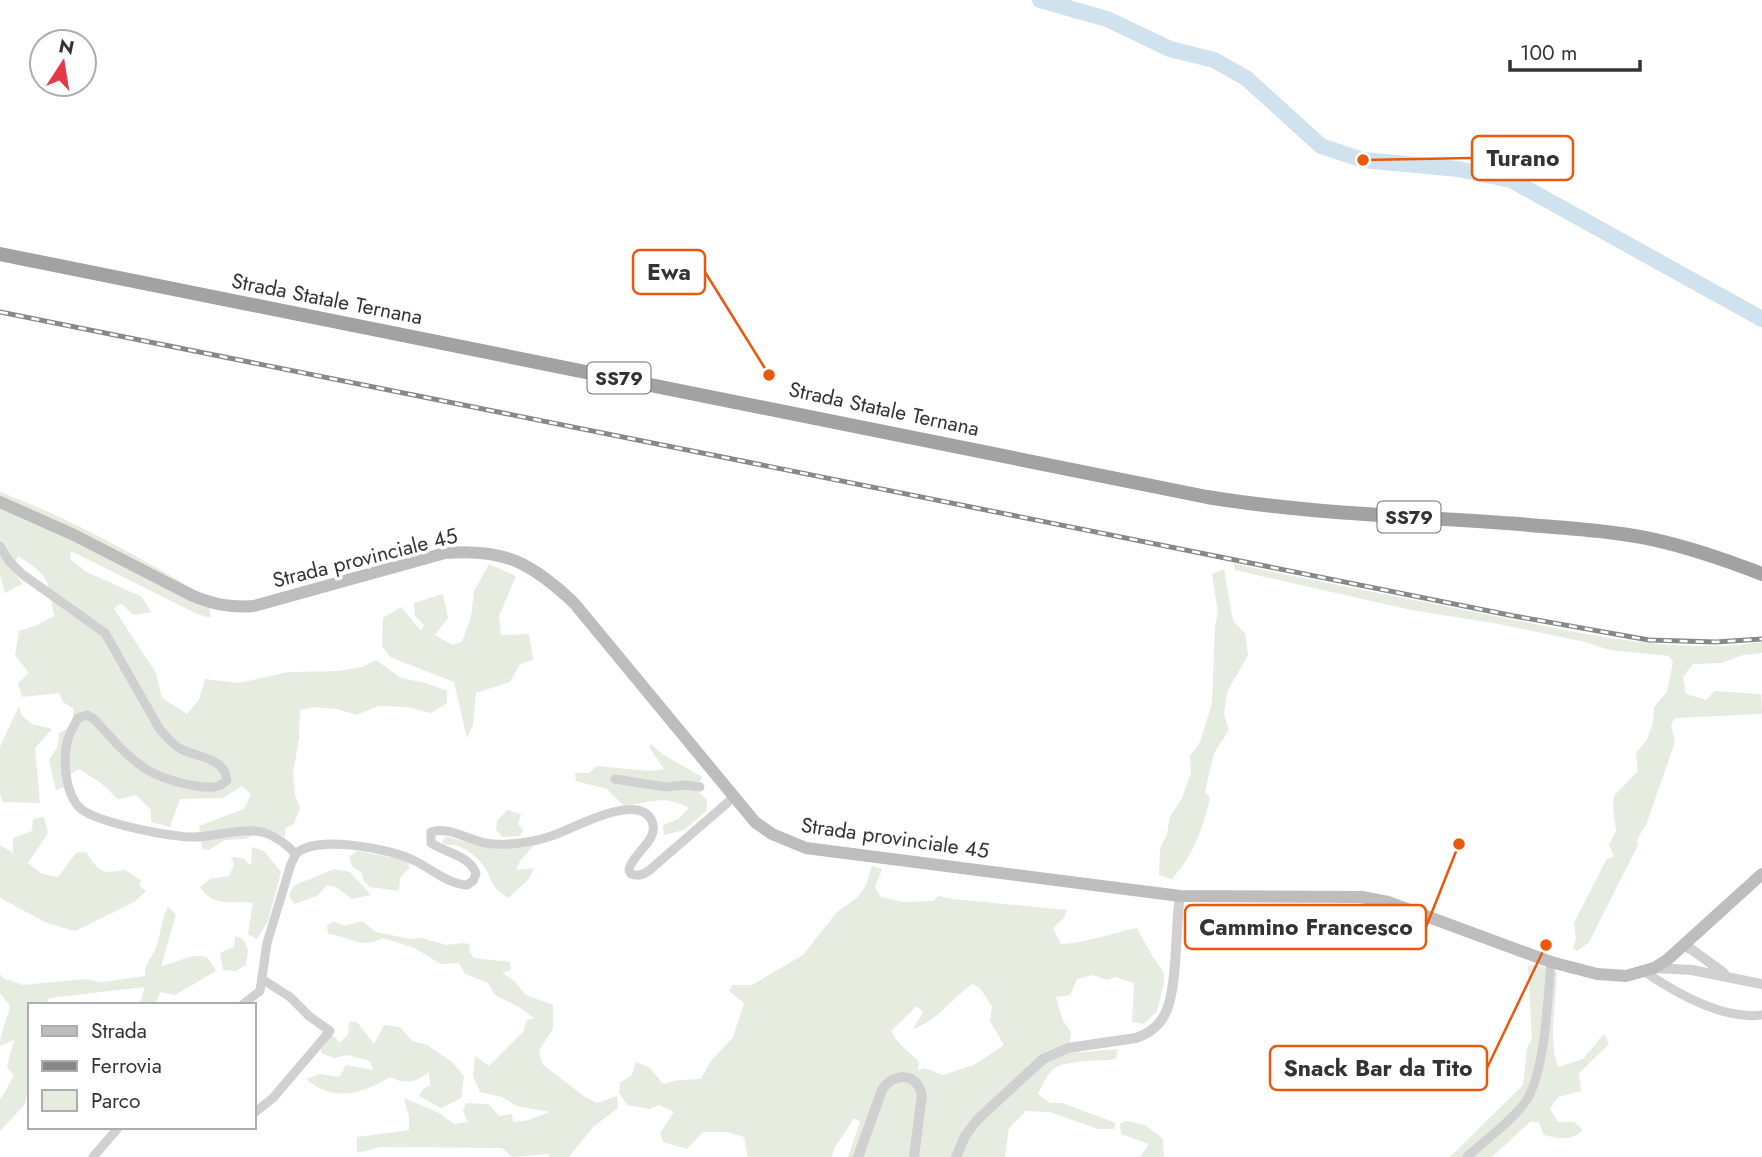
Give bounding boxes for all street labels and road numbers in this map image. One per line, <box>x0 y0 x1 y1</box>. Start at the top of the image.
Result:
street label: Strada Statale Ternana <box>229 266 425 332</box>
road number: SS79 <box>588 362 650 394</box>
street label: Strada Statale Ternana <box>786 374 982 444</box>
road number: SS79 <box>1378 502 1440 532</box>
street label: Strada provinciale 45 <box>269 521 461 595</box>
street label: Strada provinciale 45 <box>799 810 991 866</box>

